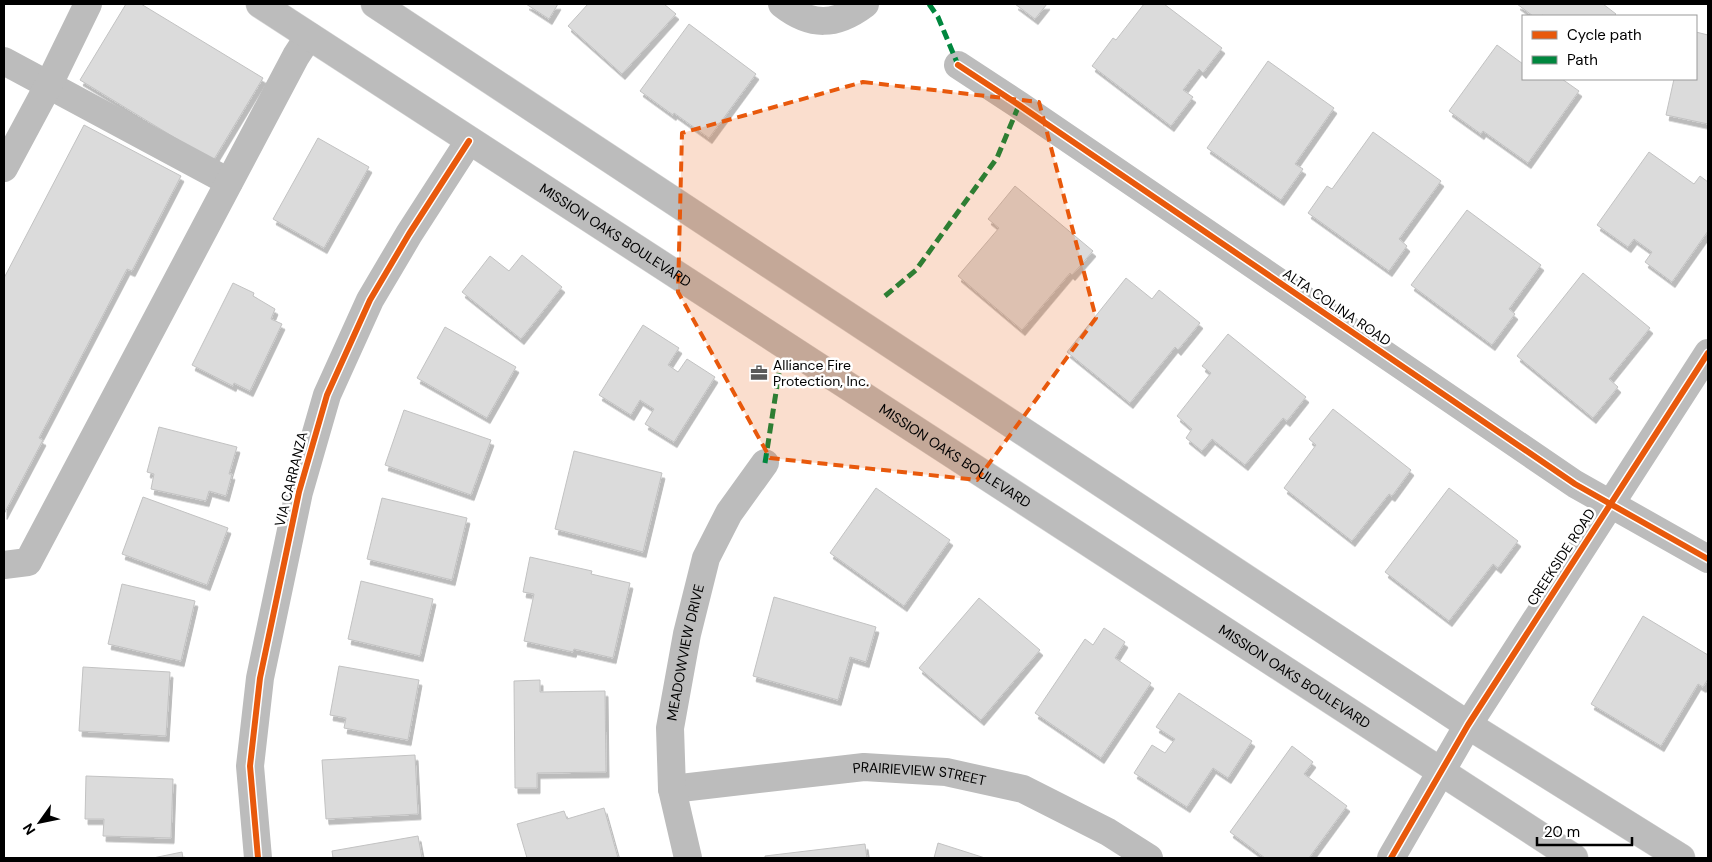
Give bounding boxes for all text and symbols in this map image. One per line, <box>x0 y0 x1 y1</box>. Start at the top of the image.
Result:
legend <box>1522 15 1697 80</box>
text: Cycle path <box>1567 25 1642 45</box>
text: Path <box>1567 50 1598 70</box>
street label: MISSION OAKS BOULEVARD <box>536 179 695 291</box>
street label: ALTA COLINA ROAD <box>1280 264 1394 350</box>
place label: Alliance Fire Protection, Inc. <box>773 356 869 390</box>
office icon: Alliance Fire Protection, Inc. <box>749 363 769 383</box>
street label: MISSION OAKS BOULEVARD <box>876 400 1034 512</box>
street label: VIA CARRANZA <box>271 430 311 528</box>
street label: CREEKSIDE ROAD <box>1523 505 1599 609</box>
street label: MEADOWVIEW DRIVE <box>662 582 708 722</box>
street label: MISSION OAKS BOULEVARD <box>1215 621 1374 732</box>
street label: PRAIRIEVIEW STREET <box>852 758 988 790</box>
north arrow <box>15 797 65 847</box>
scale bar <box>1537 814 1632 846</box>
text: N <box>19 820 39 838</box>
text: 20 m <box>1544 822 1580 842</box>

